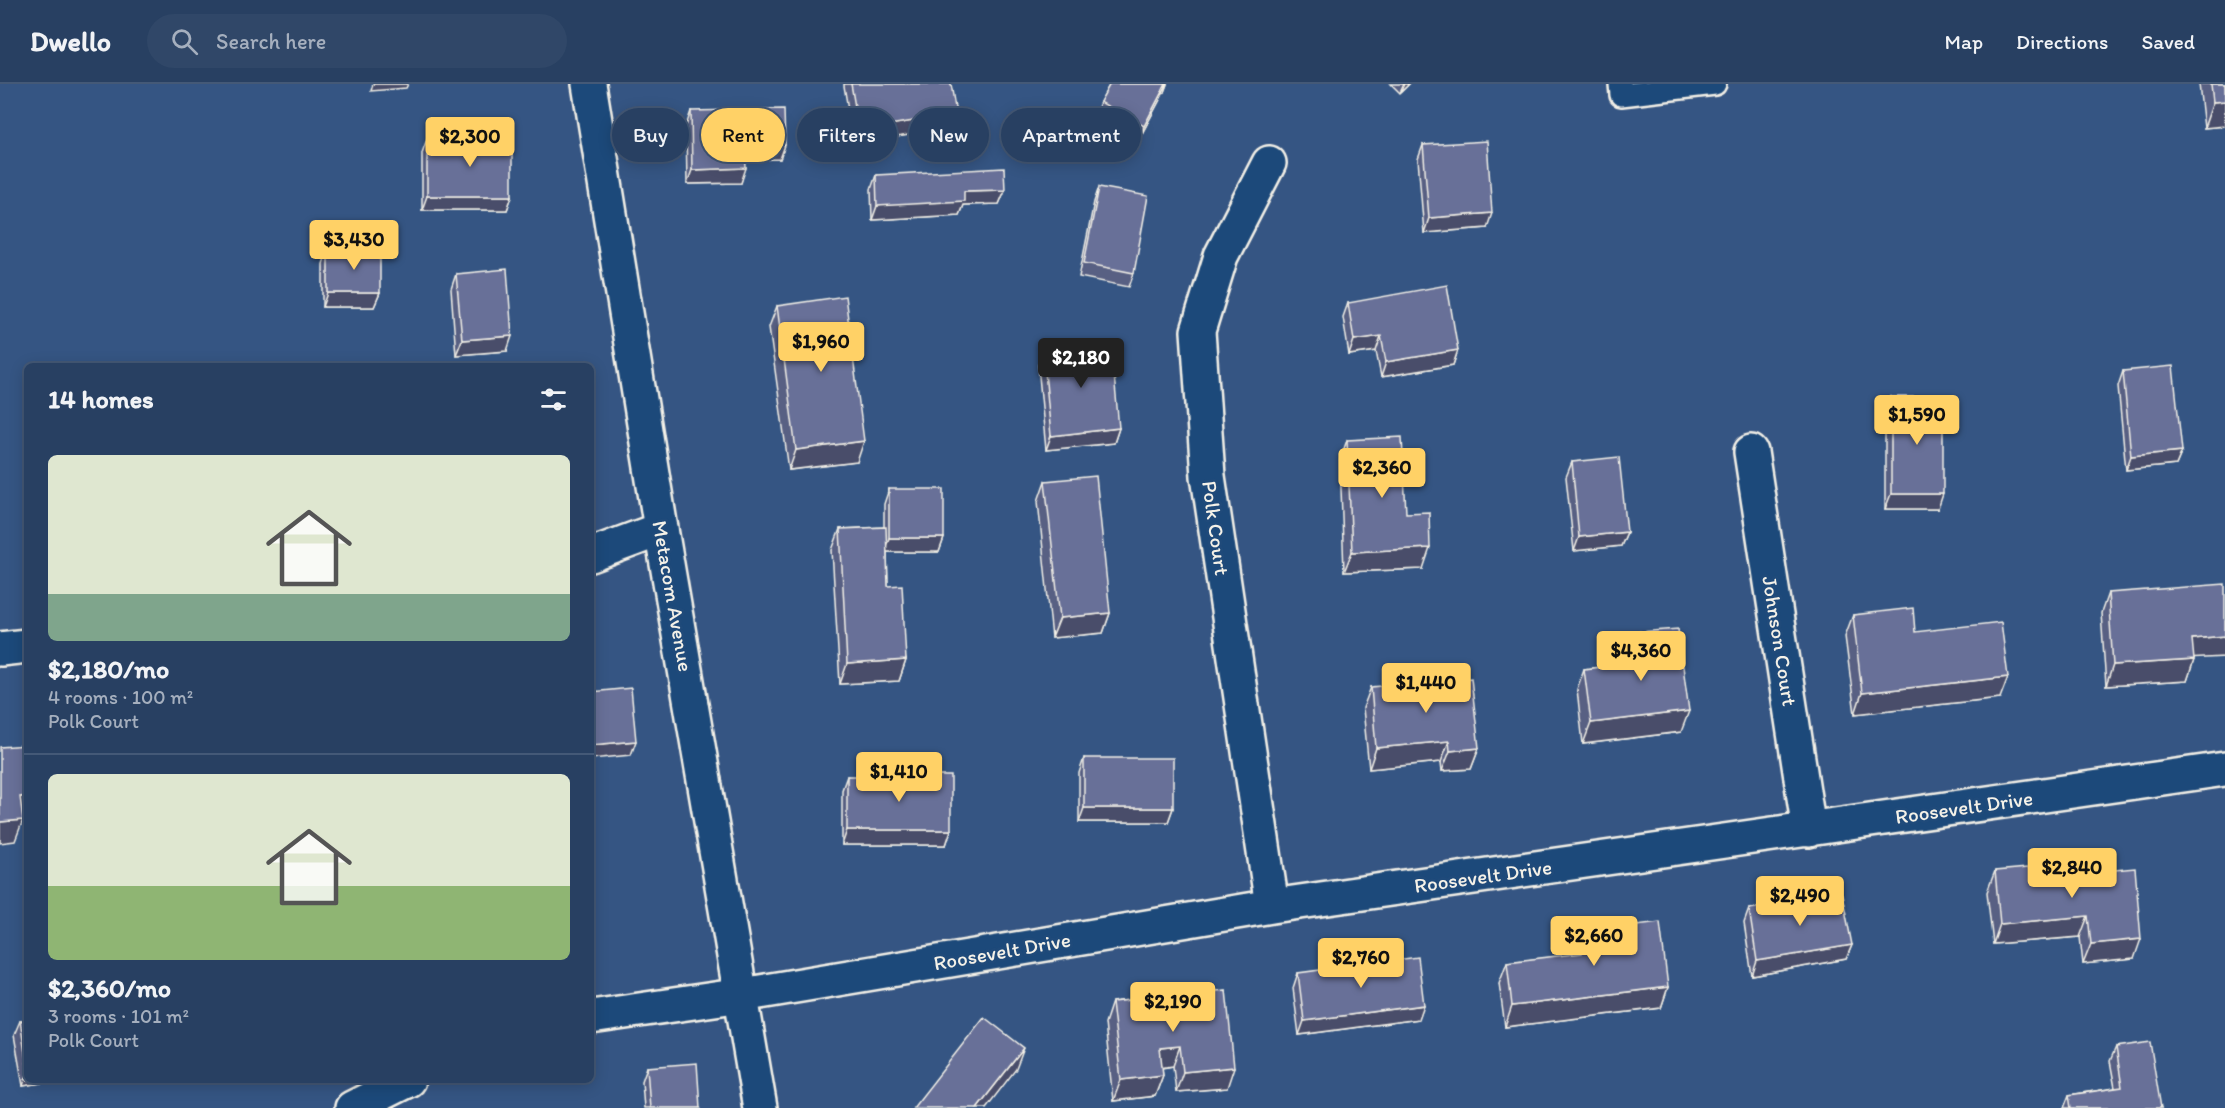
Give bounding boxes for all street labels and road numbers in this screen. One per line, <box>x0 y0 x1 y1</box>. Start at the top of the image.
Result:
street label: Polk Court <box>1197 479 1235 577</box>
street label: Metacom Avenue <box>647 518 699 674</box>
street label: Johnson Court <box>1757 574 1803 708</box>
street label: Roosevelt Drive <box>1894 785 2034 829</box>
street label: Roosevelt Drive <box>1413 854 1553 898</box>
street label: Roosevelt Drive <box>931 927 1073 975</box>

